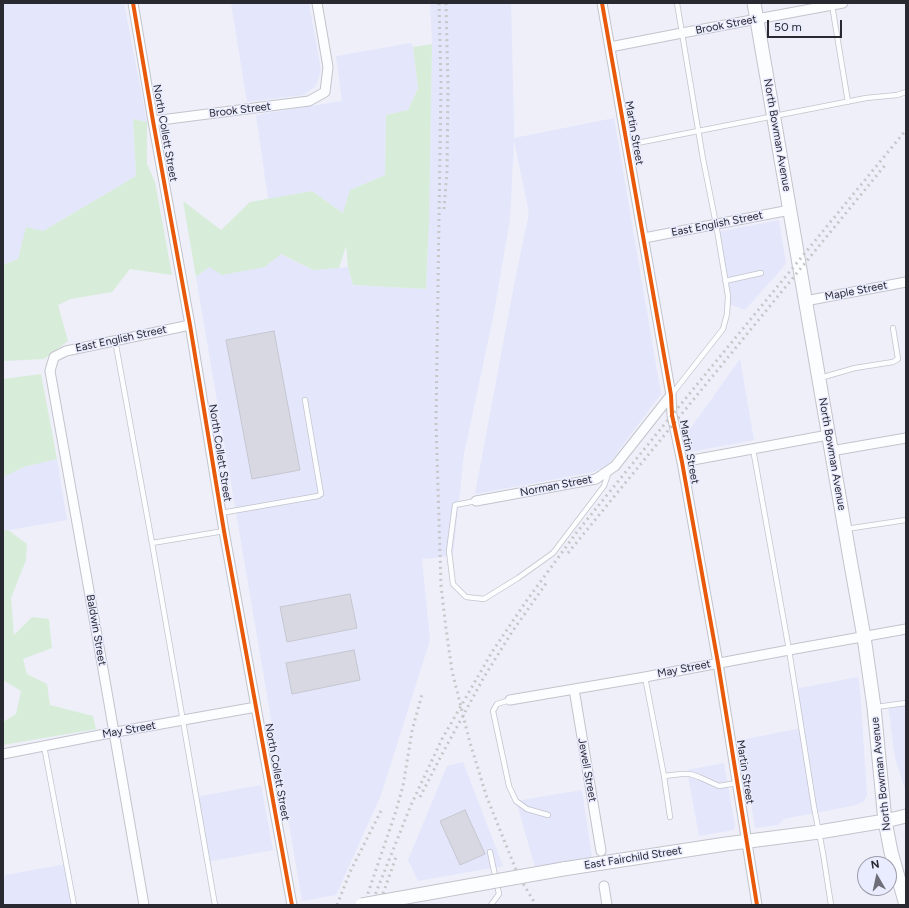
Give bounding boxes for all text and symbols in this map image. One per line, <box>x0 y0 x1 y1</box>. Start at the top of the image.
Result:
scale bar <box>769 12 844 38</box>
street label: Brook Street <box>694 13 758 37</box>
text: 50 m <box>774 20 802 34</box>
street label: North Bowman Avenue <box>761 78 793 192</box>
street label: North Collett Street <box>150 83 180 183</box>
street label: Brook Street <box>208 100 272 120</box>
street label: Martin Street <box>622 100 646 166</box>
street label: East English Street <box>670 209 764 239</box>
street label: Maple Street <box>824 278 888 304</box>
street label: East English Street <box>74 323 168 355</box>
street label: North Bowman Avenue <box>816 397 848 511</box>
street label: North Collett Street <box>206 403 234 503</box>
street label: Martin Street <box>676 419 702 485</box>
street label: Norman Street <box>519 473 593 499</box>
street label: Baldwin Street <box>83 593 109 667</box>
street label: May Street <box>656 657 712 681</box>
street label: North Bowman Avenue <box>868 717 894 831</box>
street label: May Street <box>101 719 157 741</box>
street label: North Collett Street <box>262 722 292 822</box>
street label: Jewell Street <box>575 737 599 803</box>
street label: Martin Street <box>733 739 757 805</box>
street label: East Fairchild Street <box>583 844 683 872</box>
north arrow <box>857 856 897 896</box>
text: N <box>870 858 880 872</box>

